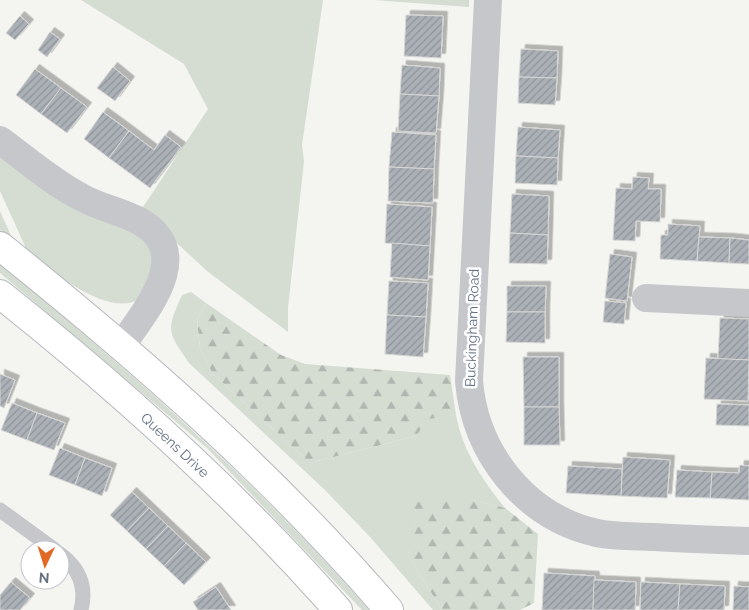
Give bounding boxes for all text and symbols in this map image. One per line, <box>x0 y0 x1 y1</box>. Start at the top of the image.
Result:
street label: Buckingham Road <box>462 269 482 387</box>
street label: Queens Drive <box>138 409 212 481</box>
north arrow <box>20 540 70 590</box>
text: N <box>38 570 50 586</box>

